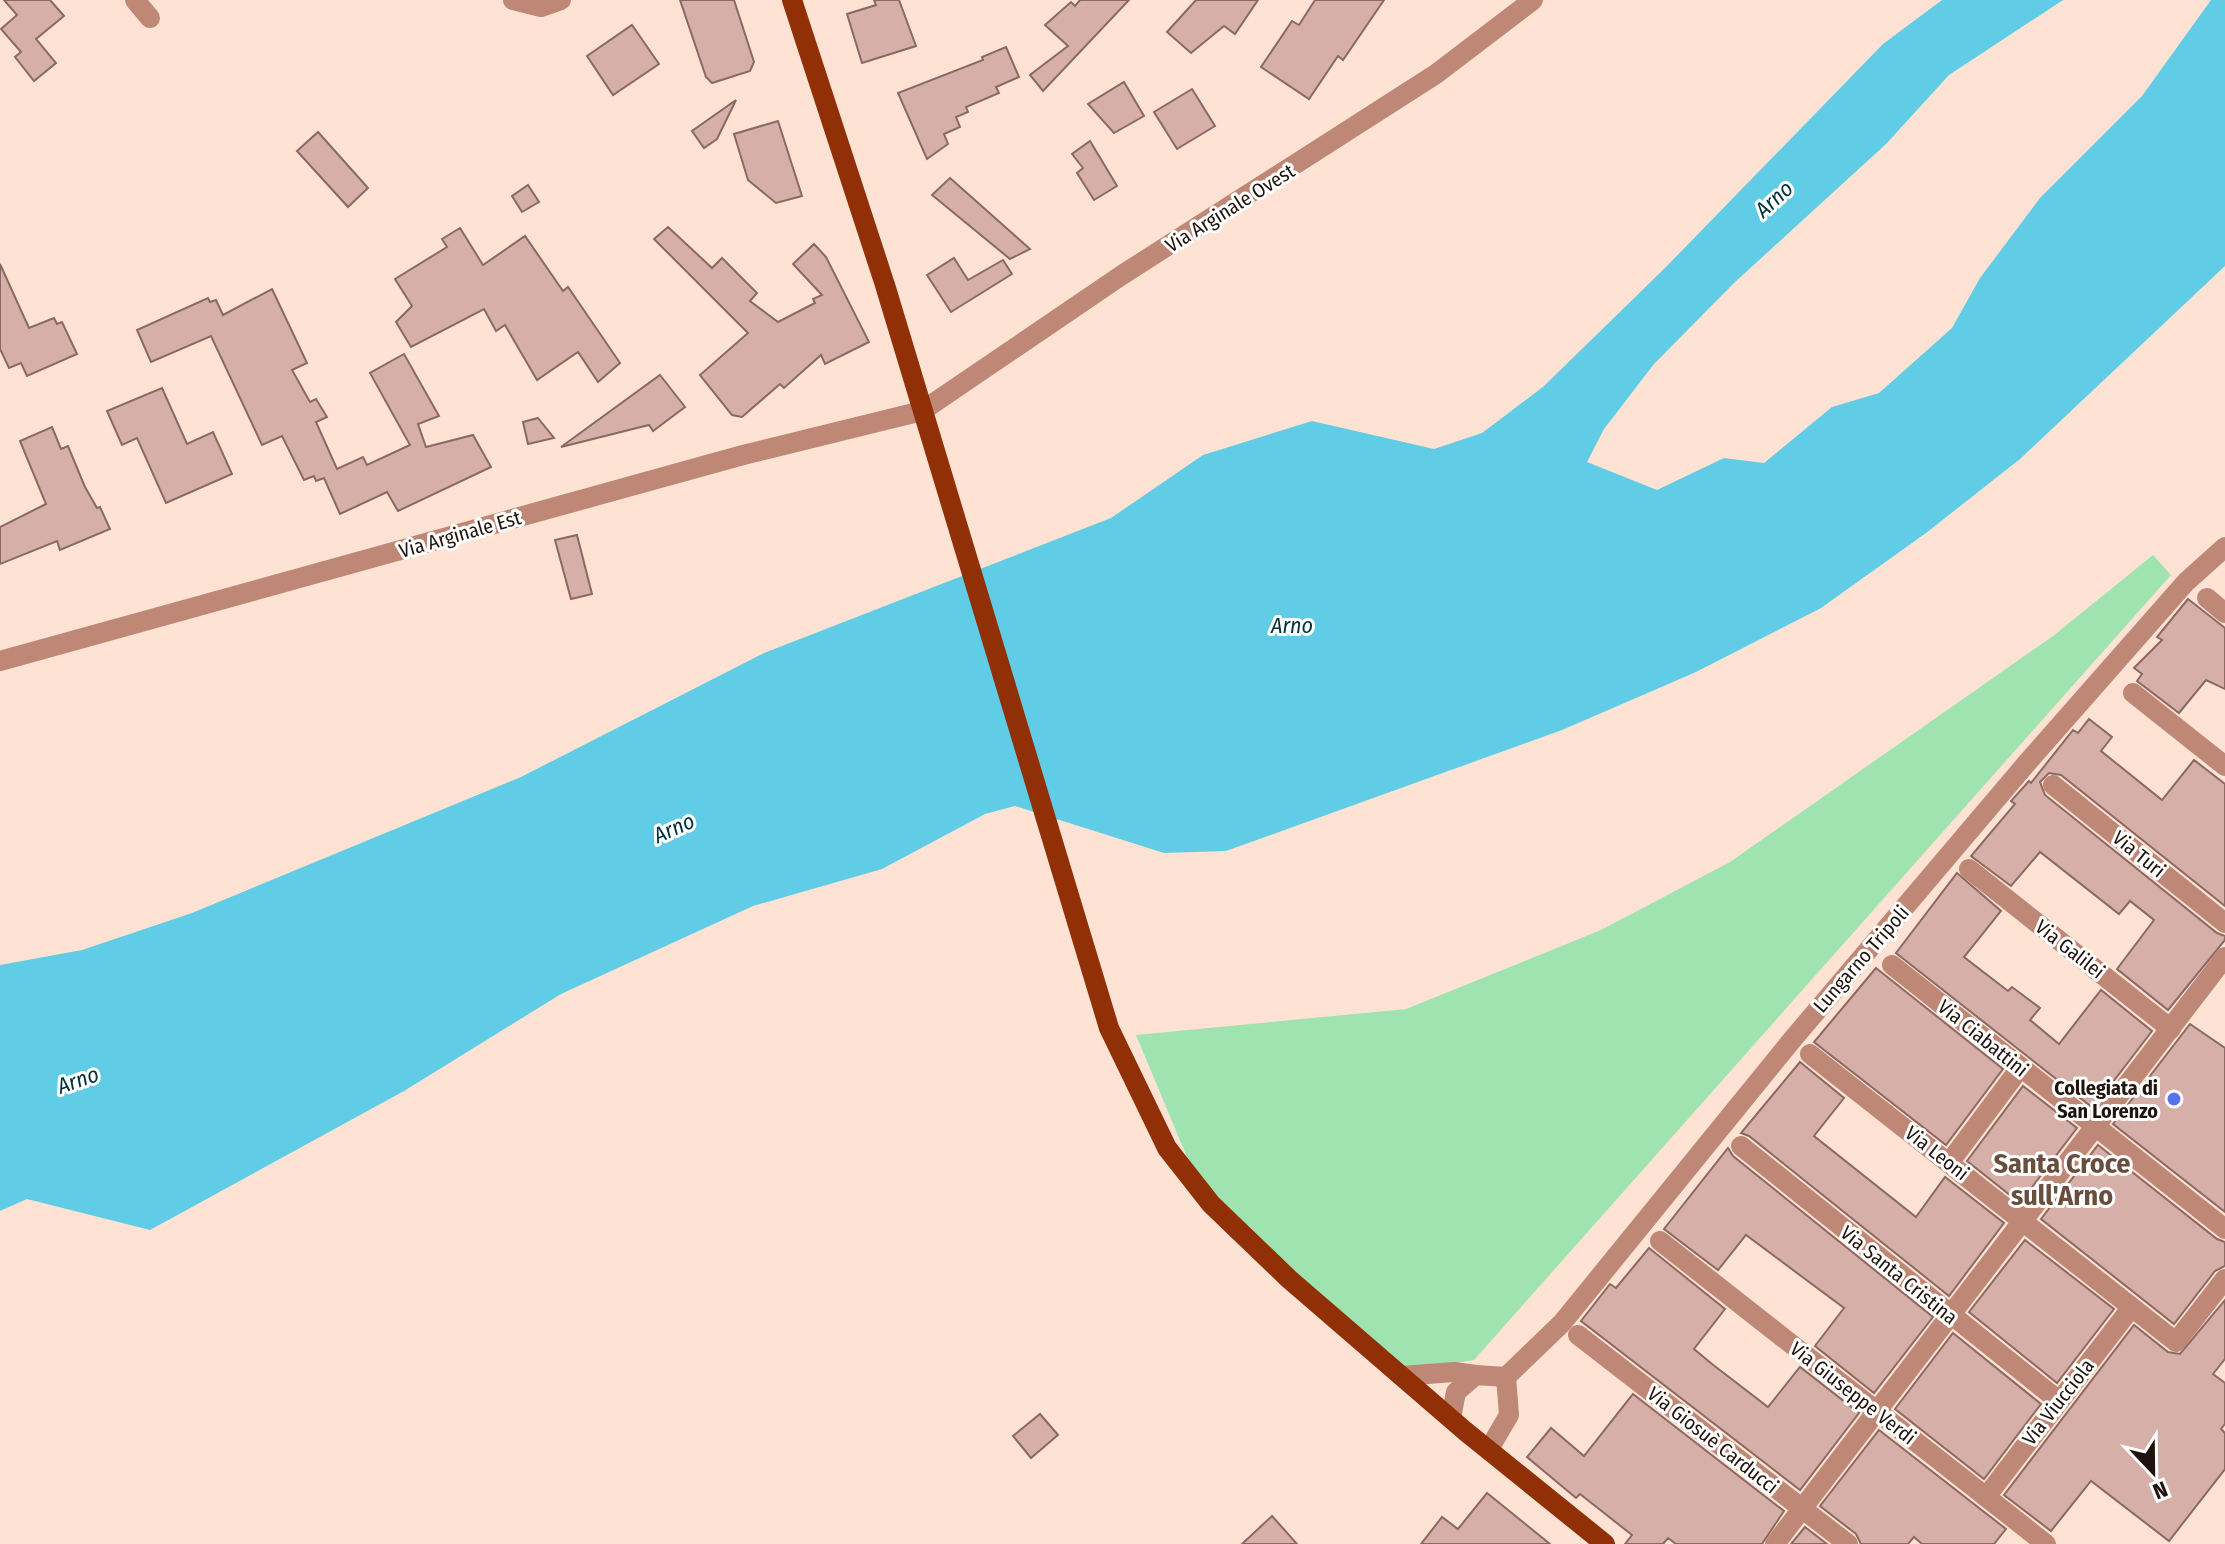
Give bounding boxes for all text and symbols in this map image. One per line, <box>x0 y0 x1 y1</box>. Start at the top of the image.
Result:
street label: Via Arginale Ovest <box>1161 158 1299 257</box>
water label: Arno <box>1749 175 1799 224</box>
street label: Via Arginale Est <box>396 505 524 563</box>
water label: Arno <box>1270 612 1313 639</box>
water label: Arno <box>648 807 699 849</box>
street label: Via Turi <box>2108 826 2170 882</box>
street label: Lungarno Tripoli <box>1808 901 1914 1017</box>
street label: Via Galilei <box>2031 915 2109 983</box>
street label: Via Ciabattini <box>1933 994 2033 1082</box>
water label: Arno <box>53 1060 102 1100</box>
place label: Collegiata di San Lorenzo <box>2054 1076 2158 1123</box>
marker: Collegiata di San Lorenzo <box>2165 1090 2183 1108</box>
street label: Via Leoni <box>1900 1121 1974 1185</box>
district label: Santa Croce sull'Arno <box>1993 1147 2131 1212</box>
street label: Via Santa Cristina <box>1836 1221 1962 1329</box>
street label: Via Giuseppe Verdi <box>1785 1337 1921 1449</box>
street label: Via Viucciola <box>2017 1354 2099 1450</box>
street label: Via Giosuè Carducci <box>1643 1381 1783 1499</box>
north arrow <box>2113 1432 2193 1512</box>
text: N <box>2149 1475 2171 1505</box>

